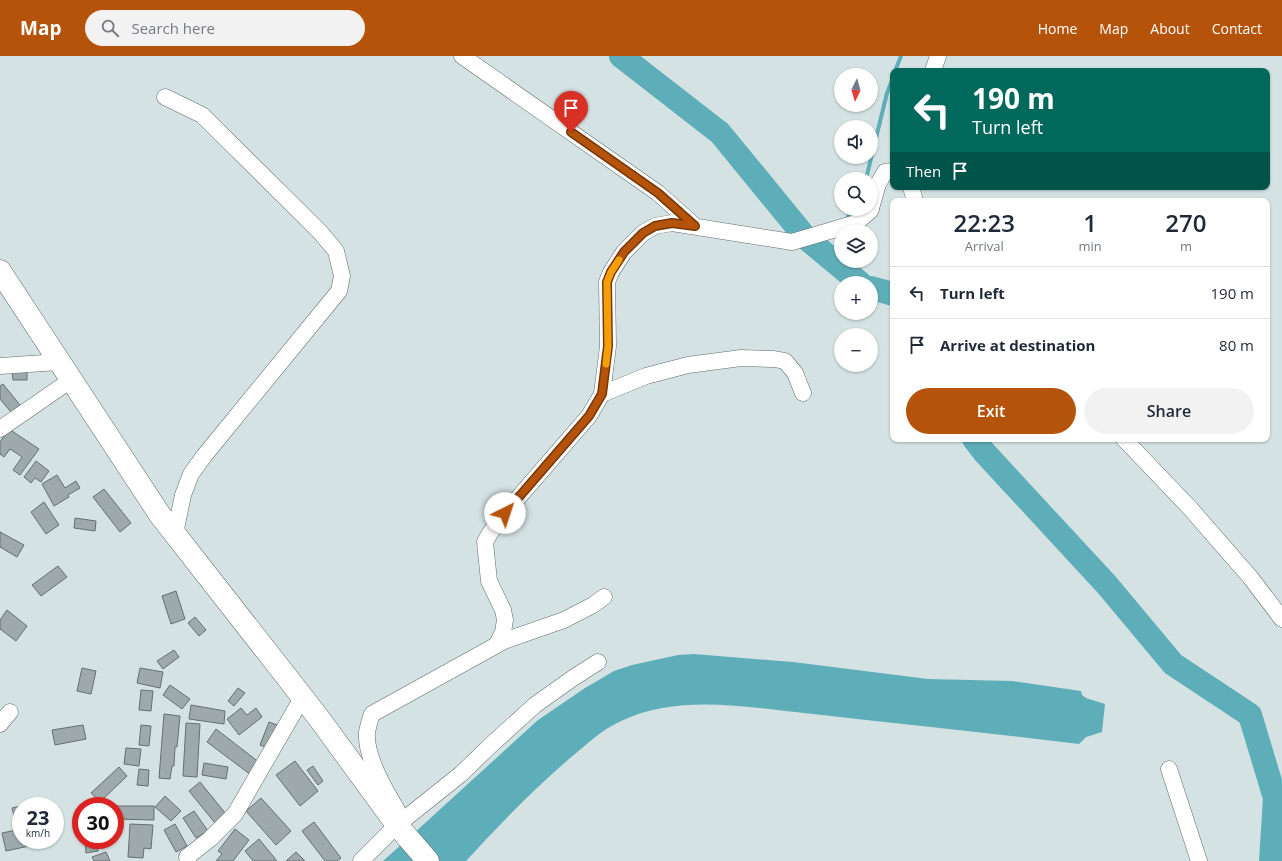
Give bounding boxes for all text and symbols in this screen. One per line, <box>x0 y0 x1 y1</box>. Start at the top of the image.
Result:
search box <box>85 10 365 46</box>
text: Map <box>20 15 61 41</box>
icon: search <box>99 17 121 39</box>
text: Search here <box>131 18 215 38</box>
text: Home <box>1038 19 1077 38</box>
text: Map <box>1099 19 1128 38</box>
text: About <box>1150 19 1190 38</box>
text: Contact <box>1212 19 1262 38</box>
north arrow <box>834 68 878 112</box>
map controls <box>834 68 878 372</box>
text: 190 m <box>972 79 1055 117</box>
icon: left <box>906 84 958 136</box>
pin <box>554 91 588 132</box>
icon: arrive <box>560 97 582 119</box>
text: Turn left <box>972 115 1043 139</box>
button: sound <box>834 120 878 164</box>
icon: arrive <box>949 160 971 182</box>
text: Then <box>906 161 941 181</box>
button: search <box>834 172 878 216</box>
text: 22:23 <box>954 206 1015 239</box>
text: 1 <box>1083 206 1097 239</box>
text: 270 <box>1165 206 1206 239</box>
button: layers <box>834 224 878 268</box>
text: Arrival <box>965 237 1004 255</box>
text: min <box>1079 237 1102 255</box>
text: m <box>1180 237 1192 255</box>
button: + <box>834 276 878 320</box>
icon: left <box>906 282 928 304</box>
text: Turn left <box>940 283 1005 303</box>
text: 190 m <box>1210 283 1254 303</box>
button: − <box>834 328 878 372</box>
icon: arrive <box>906 334 928 356</box>
text: Arrive at destination <box>940 335 1095 355</box>
text: 80 m <box>1219 335 1254 355</box>
button: Exit <box>906 388 1076 434</box>
button: Share <box>1084 388 1254 434</box>
position arrow <box>484 492 526 534</box>
speed limit sign: 30 <box>72 797 124 849</box>
text: 23 <box>27 804 49 831</box>
text: km/h <box>26 826 50 840</box>

